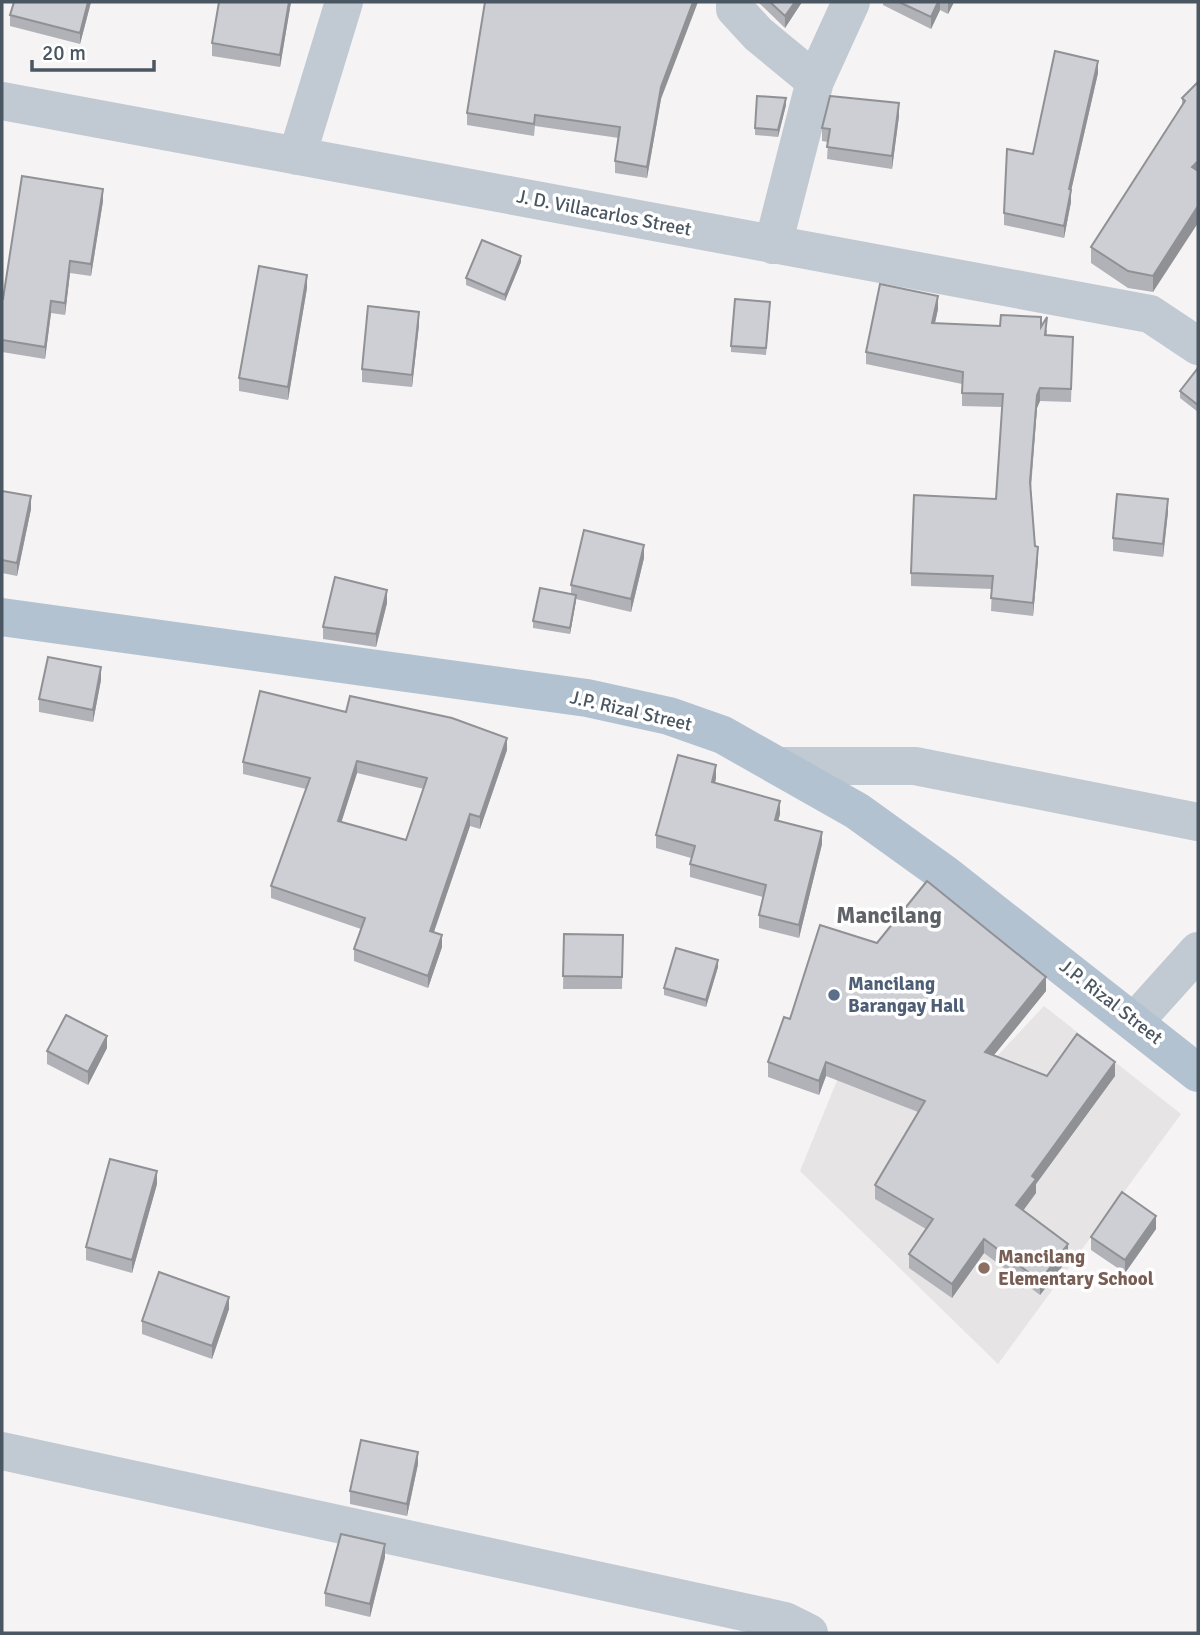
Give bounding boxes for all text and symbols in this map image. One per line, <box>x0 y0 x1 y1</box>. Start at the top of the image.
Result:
scale bar <box>32 28 154 72</box>
text: 20 m <box>42 40 86 66</box>
street label: J. D. Villacarlos Street <box>514 184 694 242</box>
street label: J.P. Rizal Street <box>568 685 695 737</box>
district label: Mancilang <box>836 901 942 930</box>
street label: J.P. Rizal Street <box>1055 954 1168 1050</box>
place label: Mancilang Barangay Hall <box>848 972 965 1018</box>
marker: Mancilang Barangay Hall <box>826 987 842 1003</box>
place label: Mancilang Elementary School <box>998 1245 1154 1291</box>
marker: Mancilang Elementary School <box>976 1260 992 1276</box>

